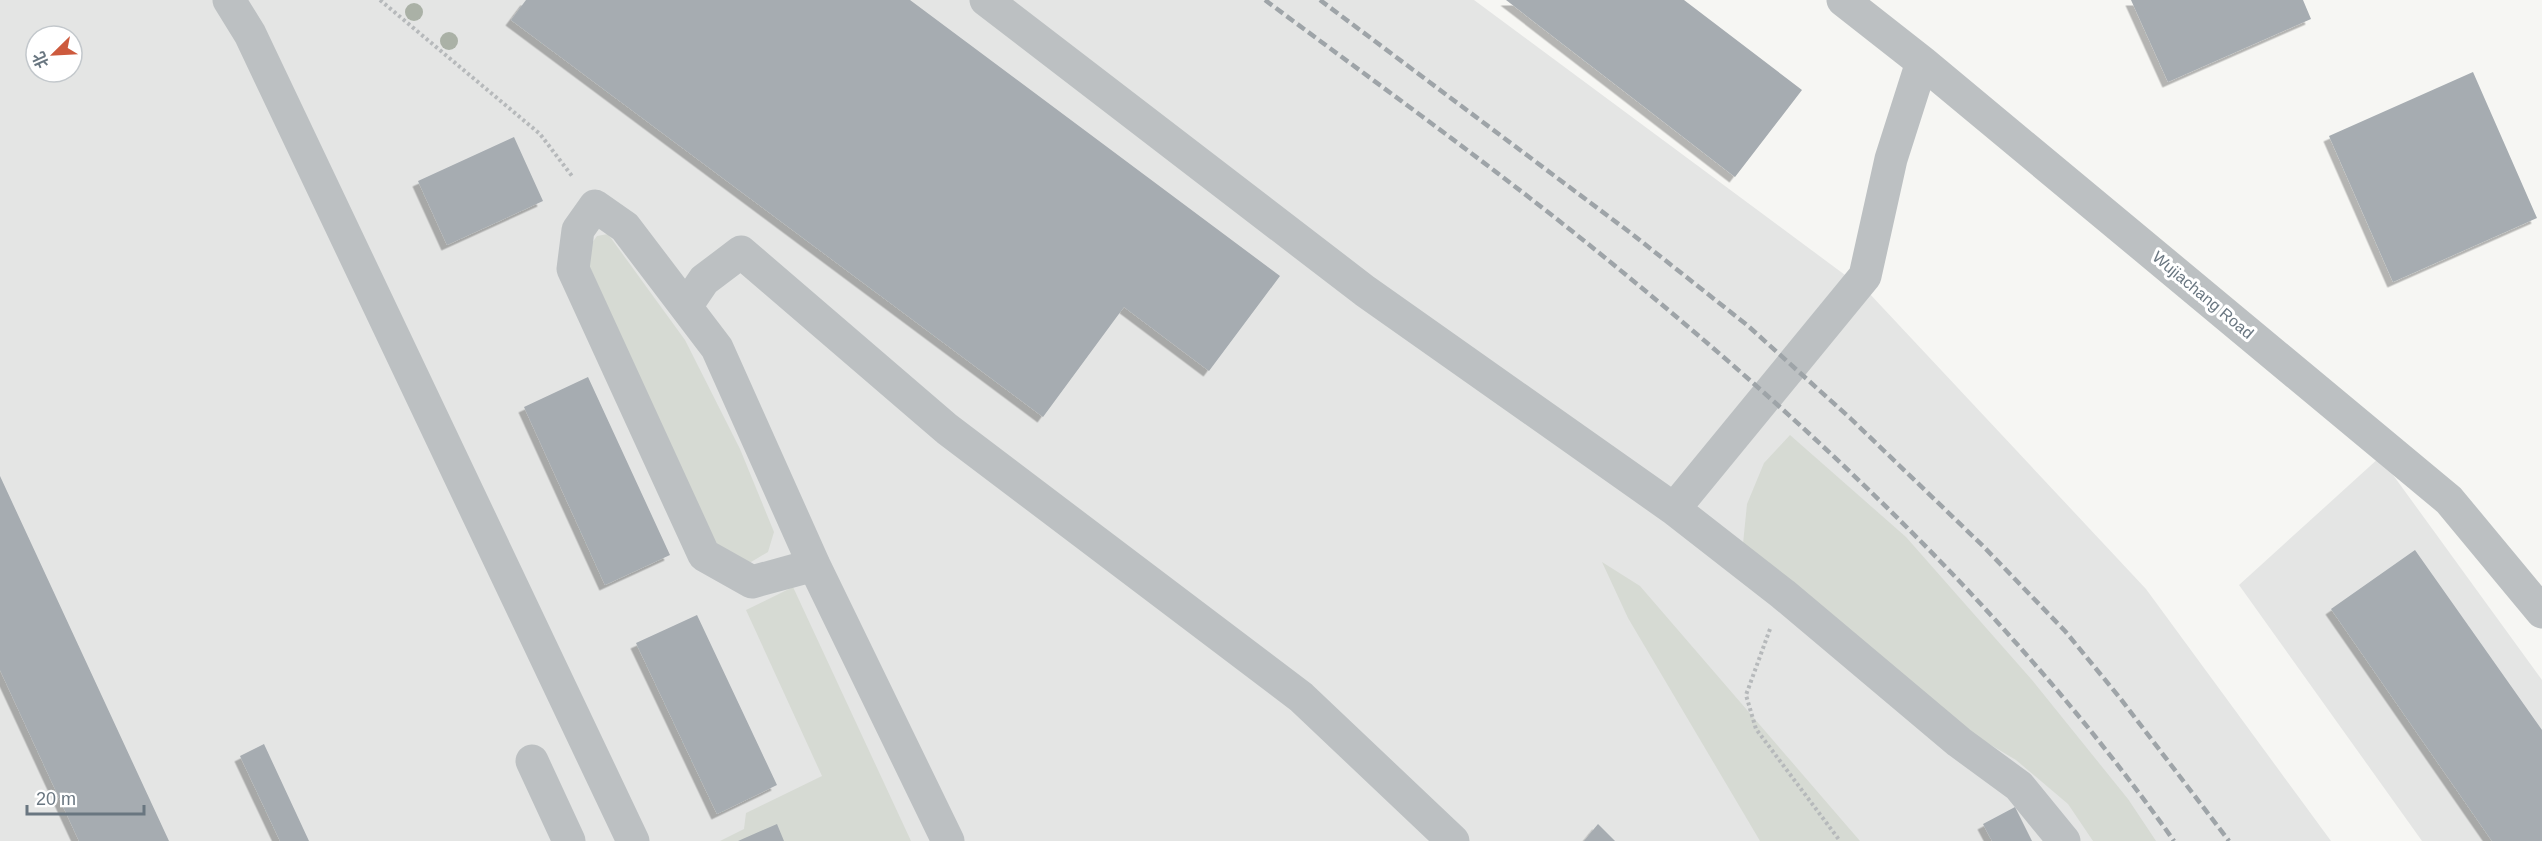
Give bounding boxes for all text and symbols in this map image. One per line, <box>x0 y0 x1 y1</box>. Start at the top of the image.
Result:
north arrow <box>24 24 84 84</box>
text: 北 <box>30 49 52 71</box>
street label: Wujiachang Road <box>2149 248 2257 342</box>
scale bar <box>27 778 144 816</box>
text: 20 m <box>36 789 76 809</box>

